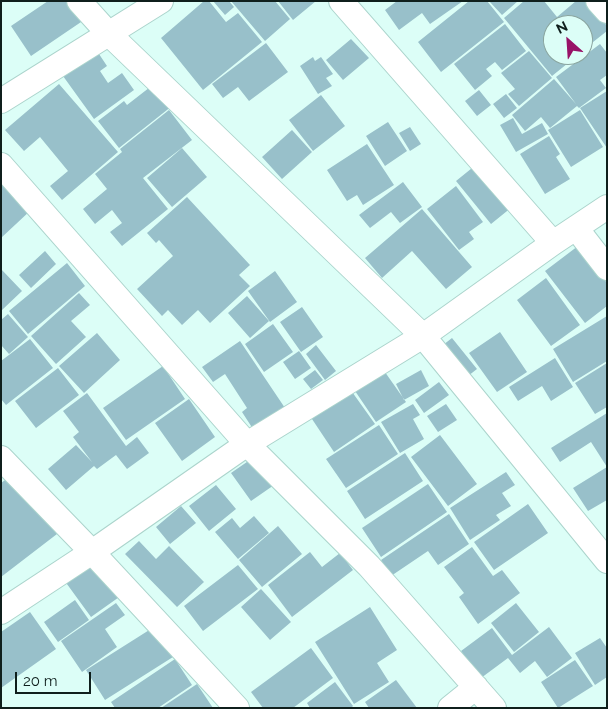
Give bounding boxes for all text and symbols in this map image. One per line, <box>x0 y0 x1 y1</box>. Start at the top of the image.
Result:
north arrow <box>543 15 593 65</box>
text: N <box>554 18 570 37</box>
scale bar <box>18 662 94 694</box>
text: 20 m <box>23 672 58 690</box>

